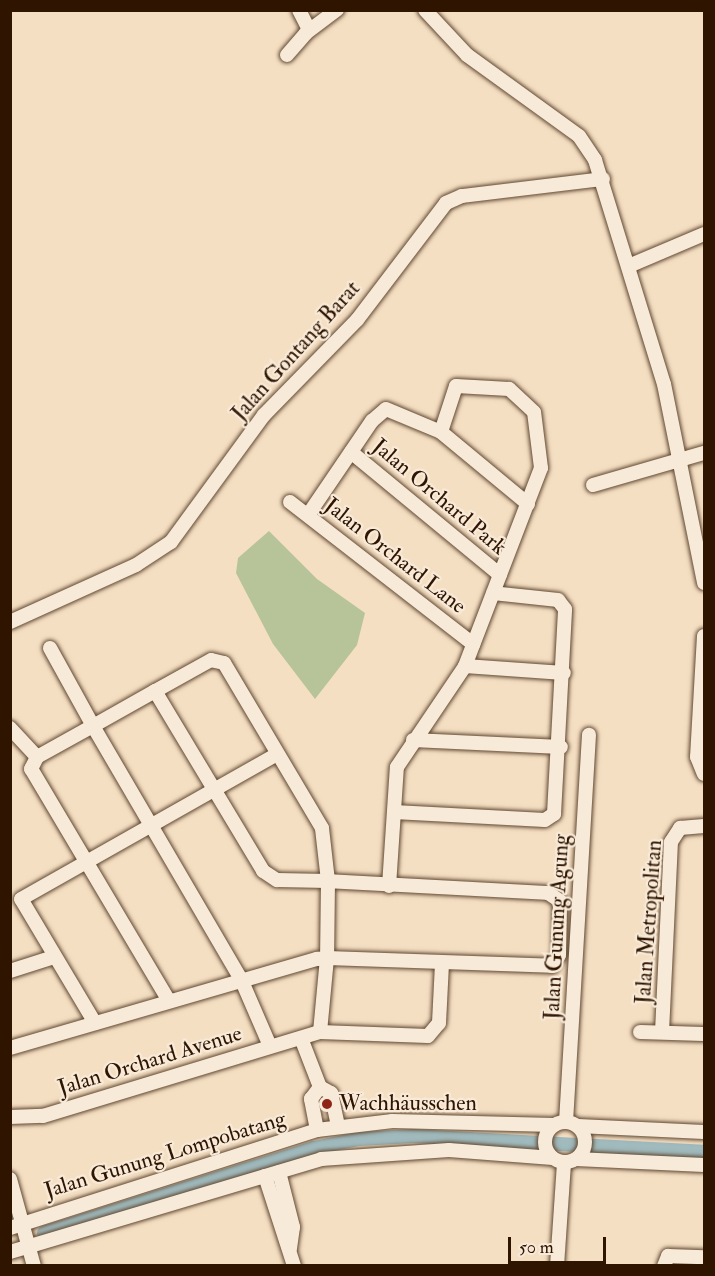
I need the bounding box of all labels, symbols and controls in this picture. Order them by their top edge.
street label: Jalan Gontang Barat [226,276,366,426]
street label: Jalan Orchard Park [366,433,512,561]
street label: Jalan Orchard Lane [319,492,471,620]
street label: Jalan Gunung Agung [539,833,575,1021]
street label: Jalan Metropolitan [630,839,668,1005]
street label: Jalan Orchard Avenue [55,1020,245,1102]
place label: Wachhäusschen [339,1091,477,1117]
marker: Wachhäusschen [320,1097,334,1111]
street label: Jalan Gunung Lompobatang [41,1106,289,1204]
scale bar [511,1225,608,1263]
text: 50 m [519,1236,554,1259]

